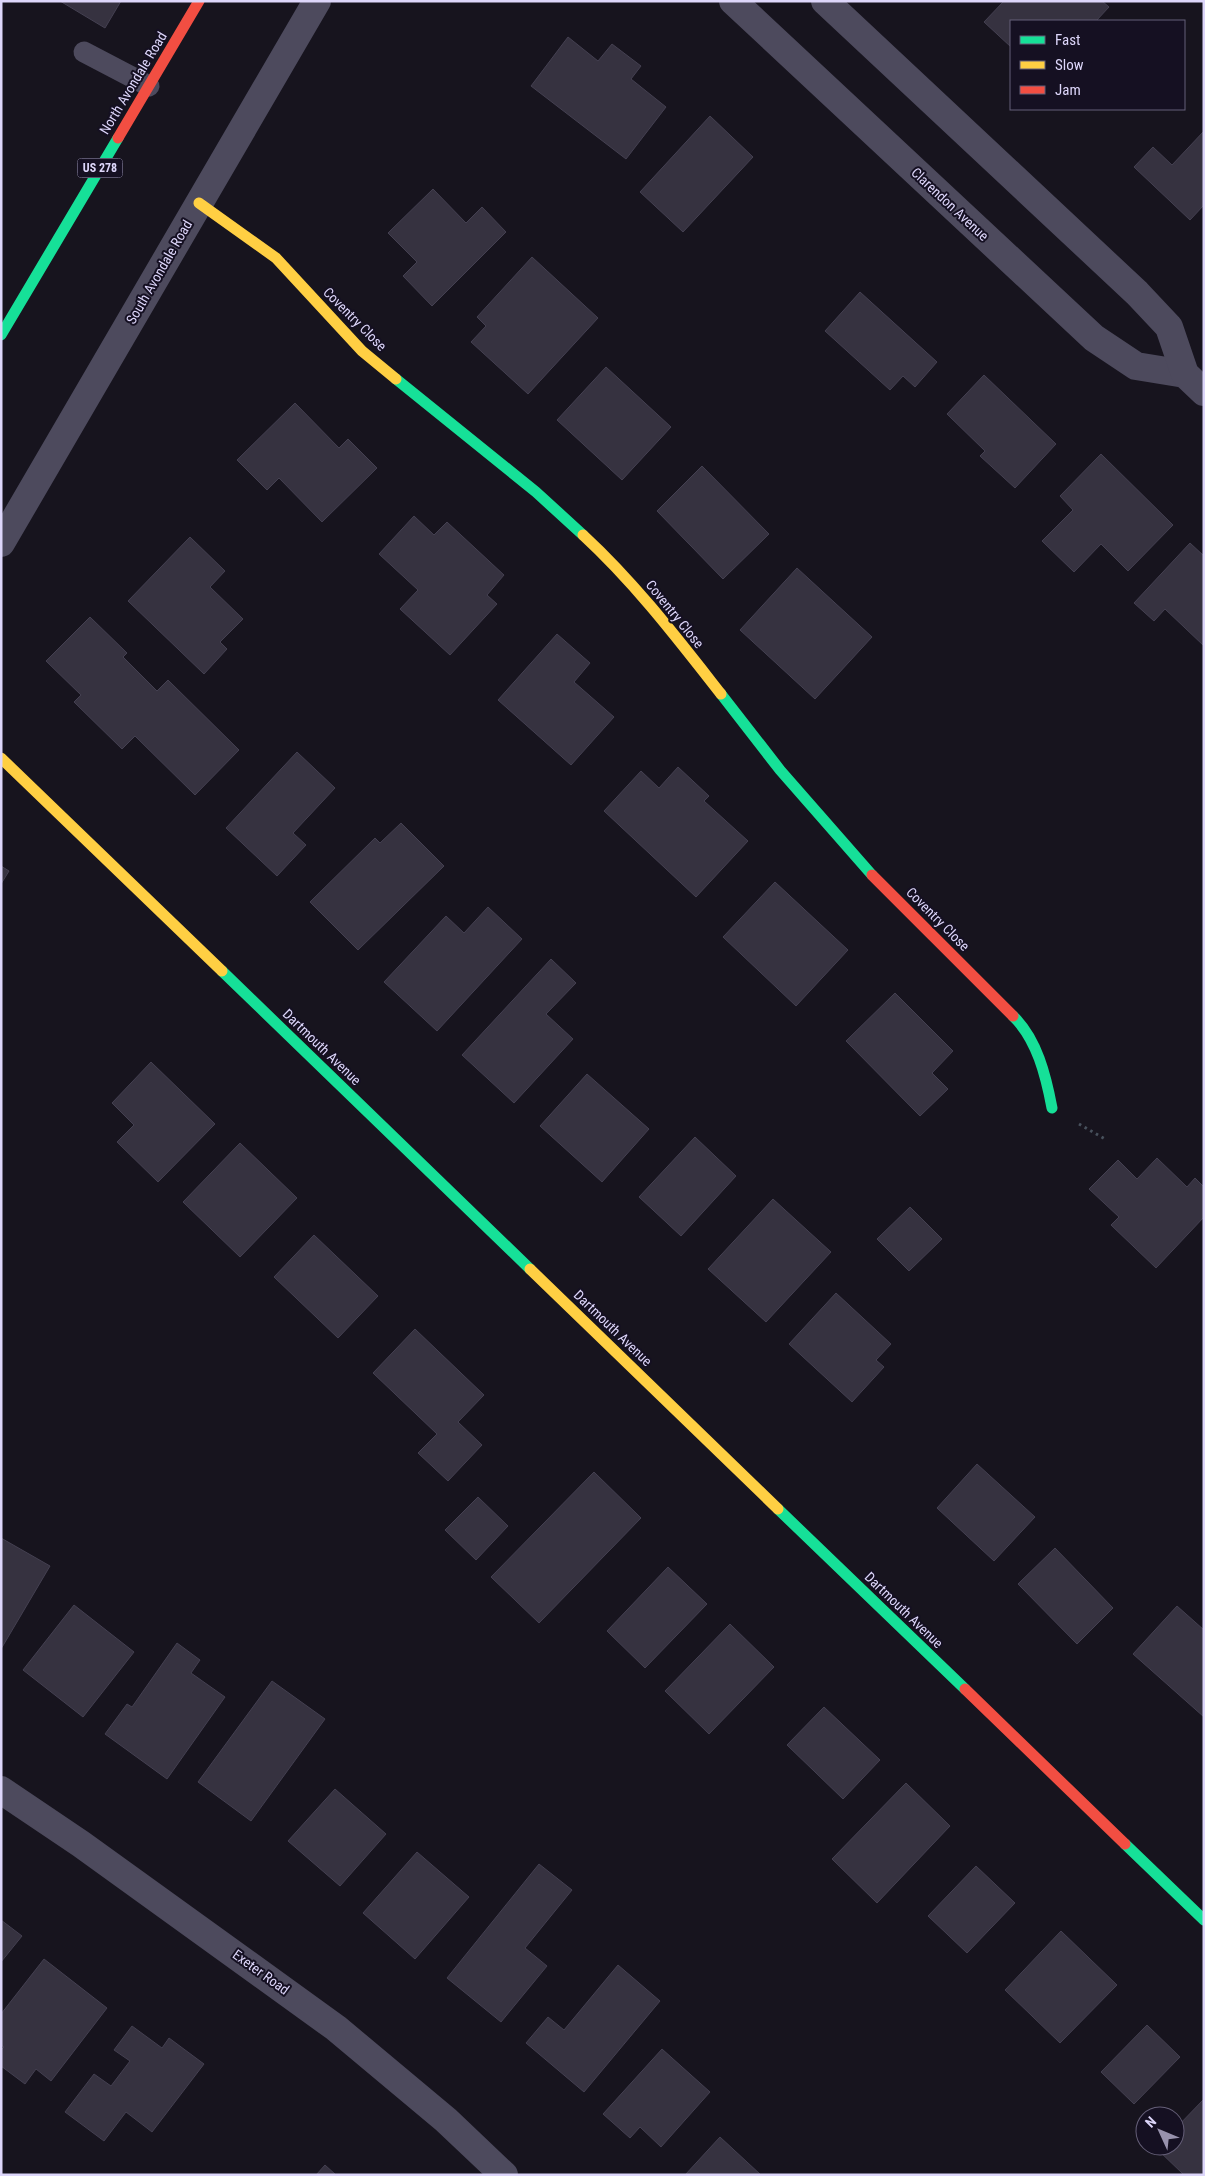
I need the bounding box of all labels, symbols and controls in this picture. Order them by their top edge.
legend [1010,20,1185,110]
street label: North Avondale Road [96,29,170,137]
text: Fast [1055,31,1080,49]
text: Slow [1055,56,1084,74]
text: Jam [1055,81,1081,99]
road number: US 278 [78,158,122,178]
street label: Clarendon Avenue [908,164,992,244]
street label: South Avondale Road [123,217,195,327]
street label: Coventry Close [320,284,390,354]
street label: Coventry Close [643,577,708,652]
street label: Coventry Close [903,884,973,954]
street label: Dartmouth Avenue [280,1006,365,1089]
street label: Dartmouth Avenue [571,1287,656,1370]
street label: Dartmouth Avenue [862,1569,947,1652]
street label: Exeter Road [230,1946,292,1998]
north arrow [1135,2106,1185,2156]
text: N [1142,2113,1159,2131]

